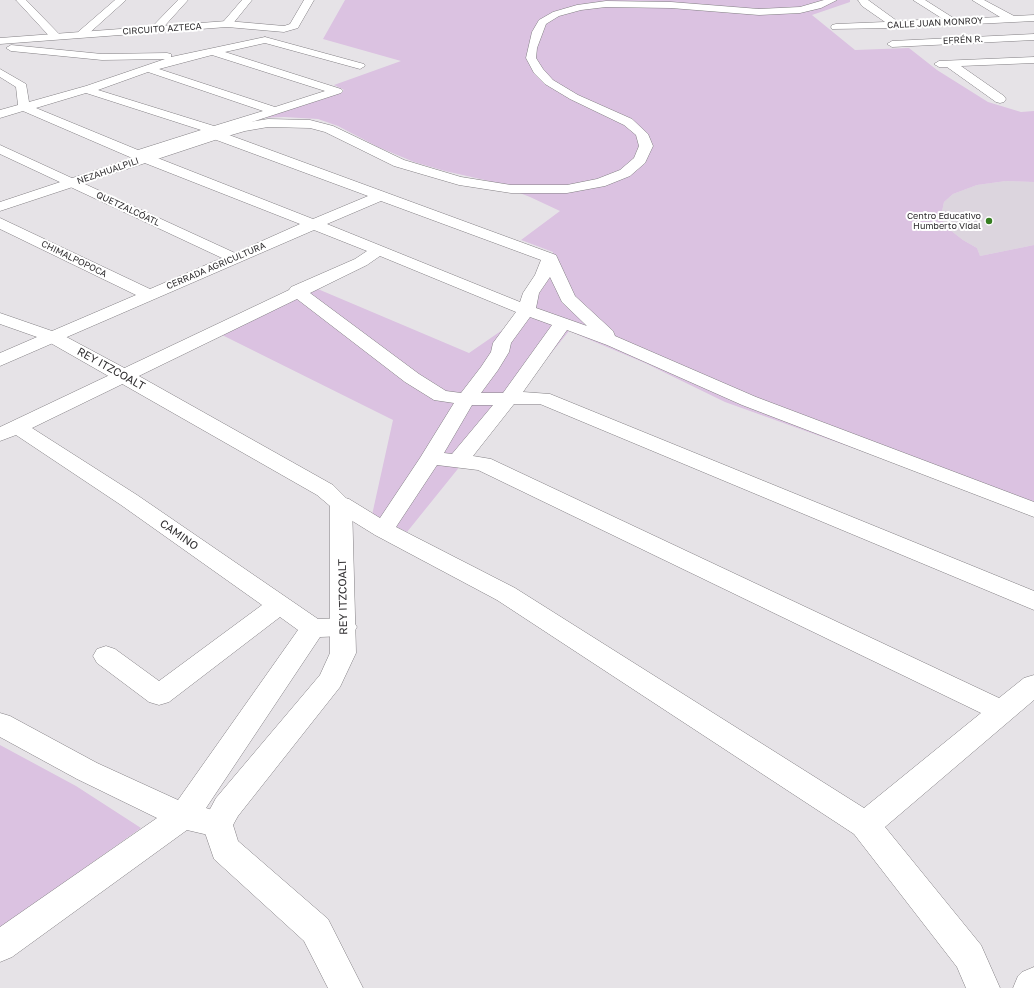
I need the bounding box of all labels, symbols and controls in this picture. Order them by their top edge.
street label: CALLE JUAN MONROY [887,15,983,31]
street label: CIRCUITO AZTECA [122,21,202,37]
street label: EFRÉN R. [943,34,983,46]
street label: NEZAHUALPILI [76,155,140,187]
street label: QUETZALCÓATL [94,189,162,229]
place label: Centro Educativo Humberto Vidal [907,211,981,232]
marker: Centro Educativo Humberto Vidal [984,216,994,226]
street label: CHIMALPOPOCA [39,238,109,280]
street label: CERRADA AGRICULTURA [165,240,267,292]
street label: REY ITZCOALT [75,345,147,393]
street label: CAMINO [157,517,201,553]
street label: REY ITZCOALT [336,559,350,635]

